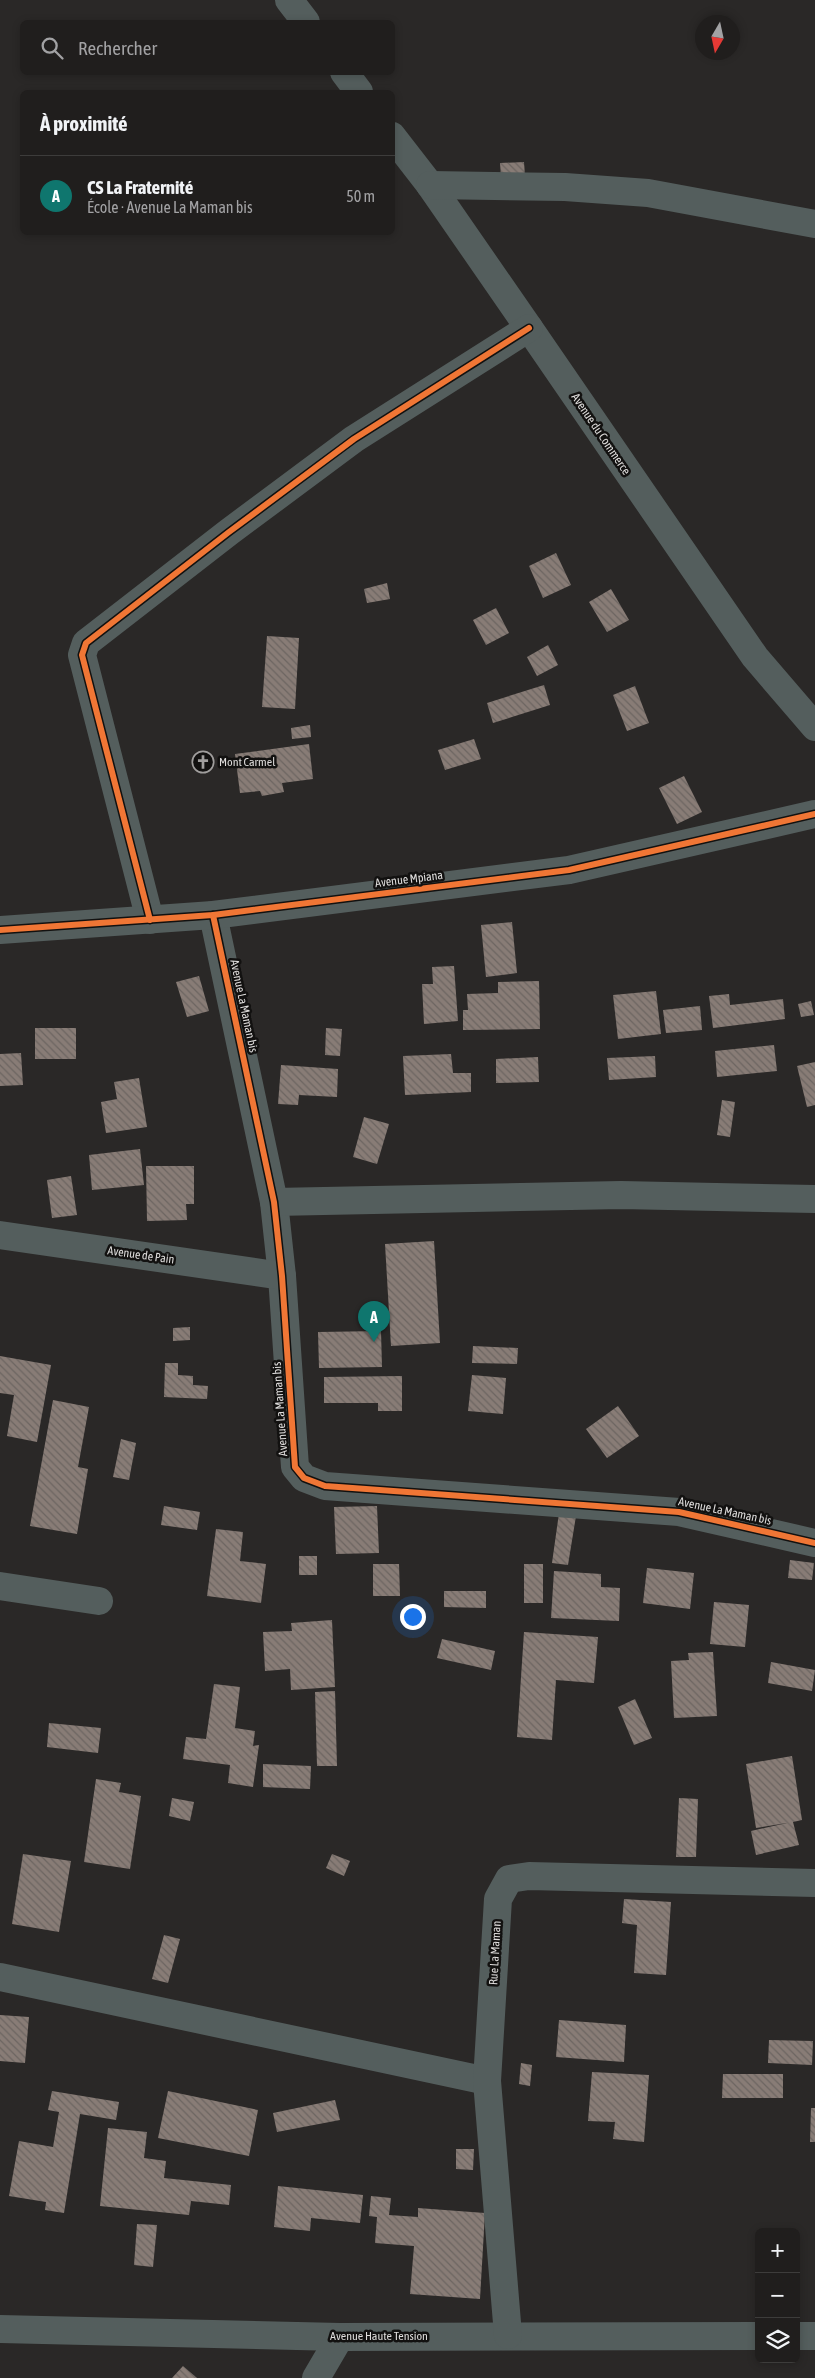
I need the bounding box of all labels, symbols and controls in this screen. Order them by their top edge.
north arrow [695,15,740,60]
search box [20,20,395,75]
icon: search [38,34,66,62]
text: Rechercher [78,37,157,59]
text: À proximité [40,111,128,135]
text: CS La Fraternité [87,176,193,198]
text: A [52,187,60,205]
text: 50 m [346,187,375,205]
text: École · Avenue La Maman bis [87,198,253,216]
street label: Avenue du Commerce [569,391,633,477]
church icon: Mont Carmel [191,750,215,774]
place label: Mont Carmel [219,755,276,769]
street label: Avenue Mpiana [374,868,444,890]
street label: Avenue La Maman bis [227,958,261,1054]
street label: Avenue de Pain [107,1243,175,1267]
pin: A [358,1301,390,1342]
street label: Avenue La Maman bis [270,1361,290,1457]
street label: Avenue La Maman bis [677,1494,773,1528]
your location [400,1604,426,1630]
street label: Rue La Maman [486,1920,504,1986]
map controls [755,2228,800,2363]
button: + [755,2228,800,2273]
button: − [755,2273,800,2318]
button: layers [755,2318,800,2363]
street label: Avenue Haute Tension [330,2329,428,2343]

